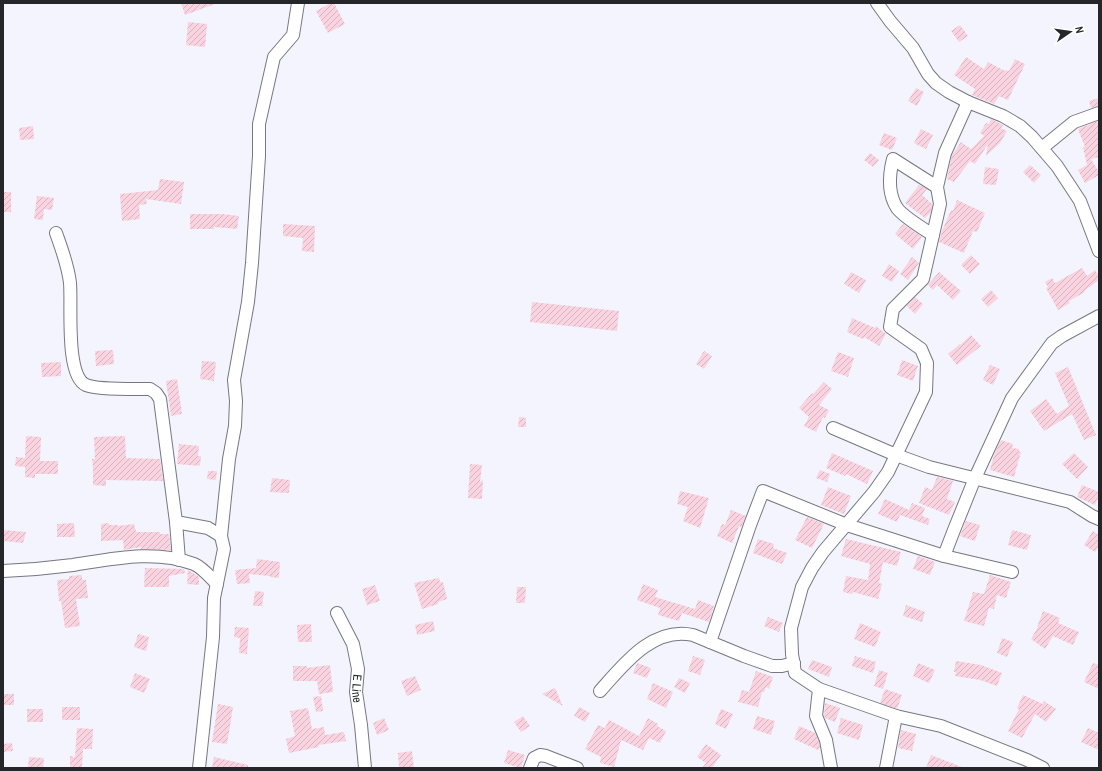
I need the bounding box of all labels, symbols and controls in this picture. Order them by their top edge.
north arrow [1050,12,1090,52]
text: N [1072,25,1087,34]
street label: E Line [348,674,366,704]

